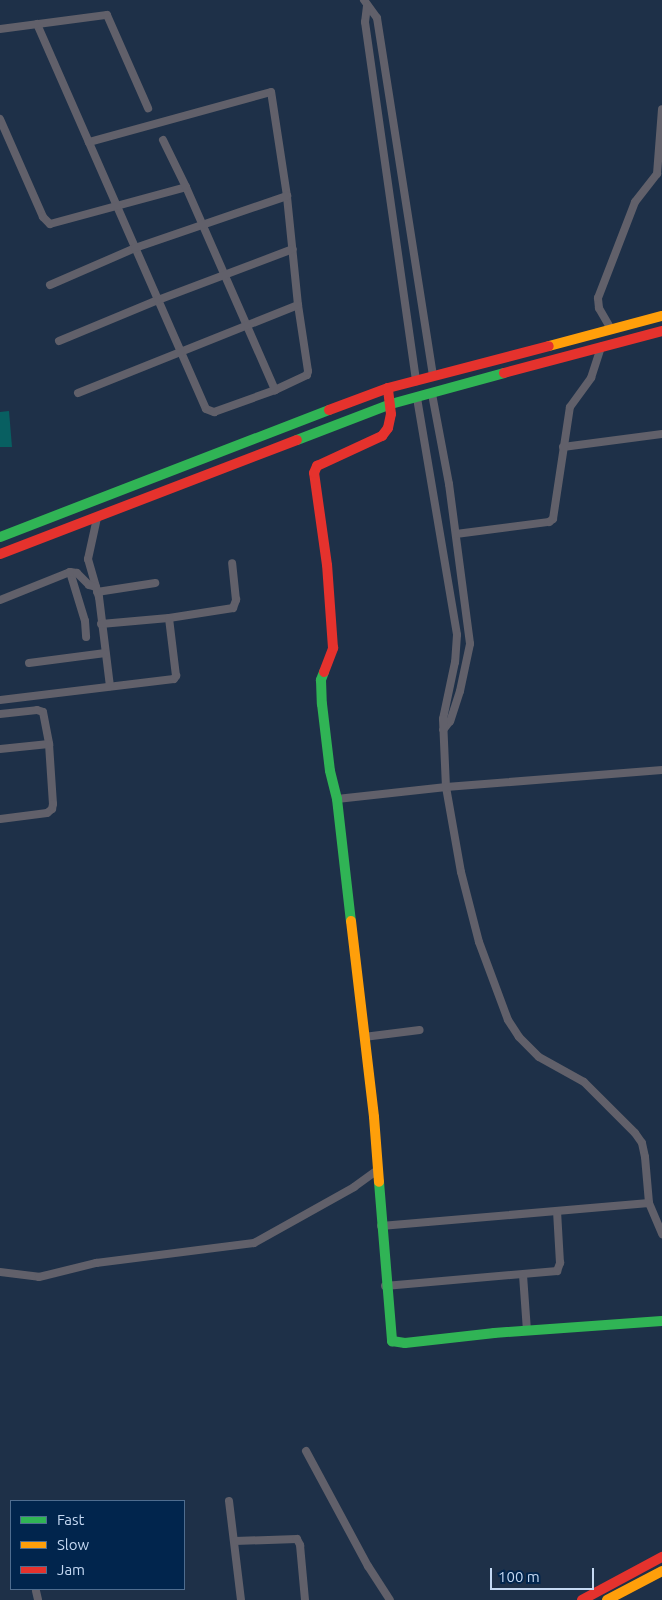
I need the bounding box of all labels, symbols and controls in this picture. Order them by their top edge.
legend [10,1500,185,1590]
text: Fast [57,1511,84,1528]
text: Slow [57,1536,89,1553]
scale bar [492,1558,596,1590]
text: Jam [57,1561,85,1578]
text: 100 m [498,1568,540,1585]

